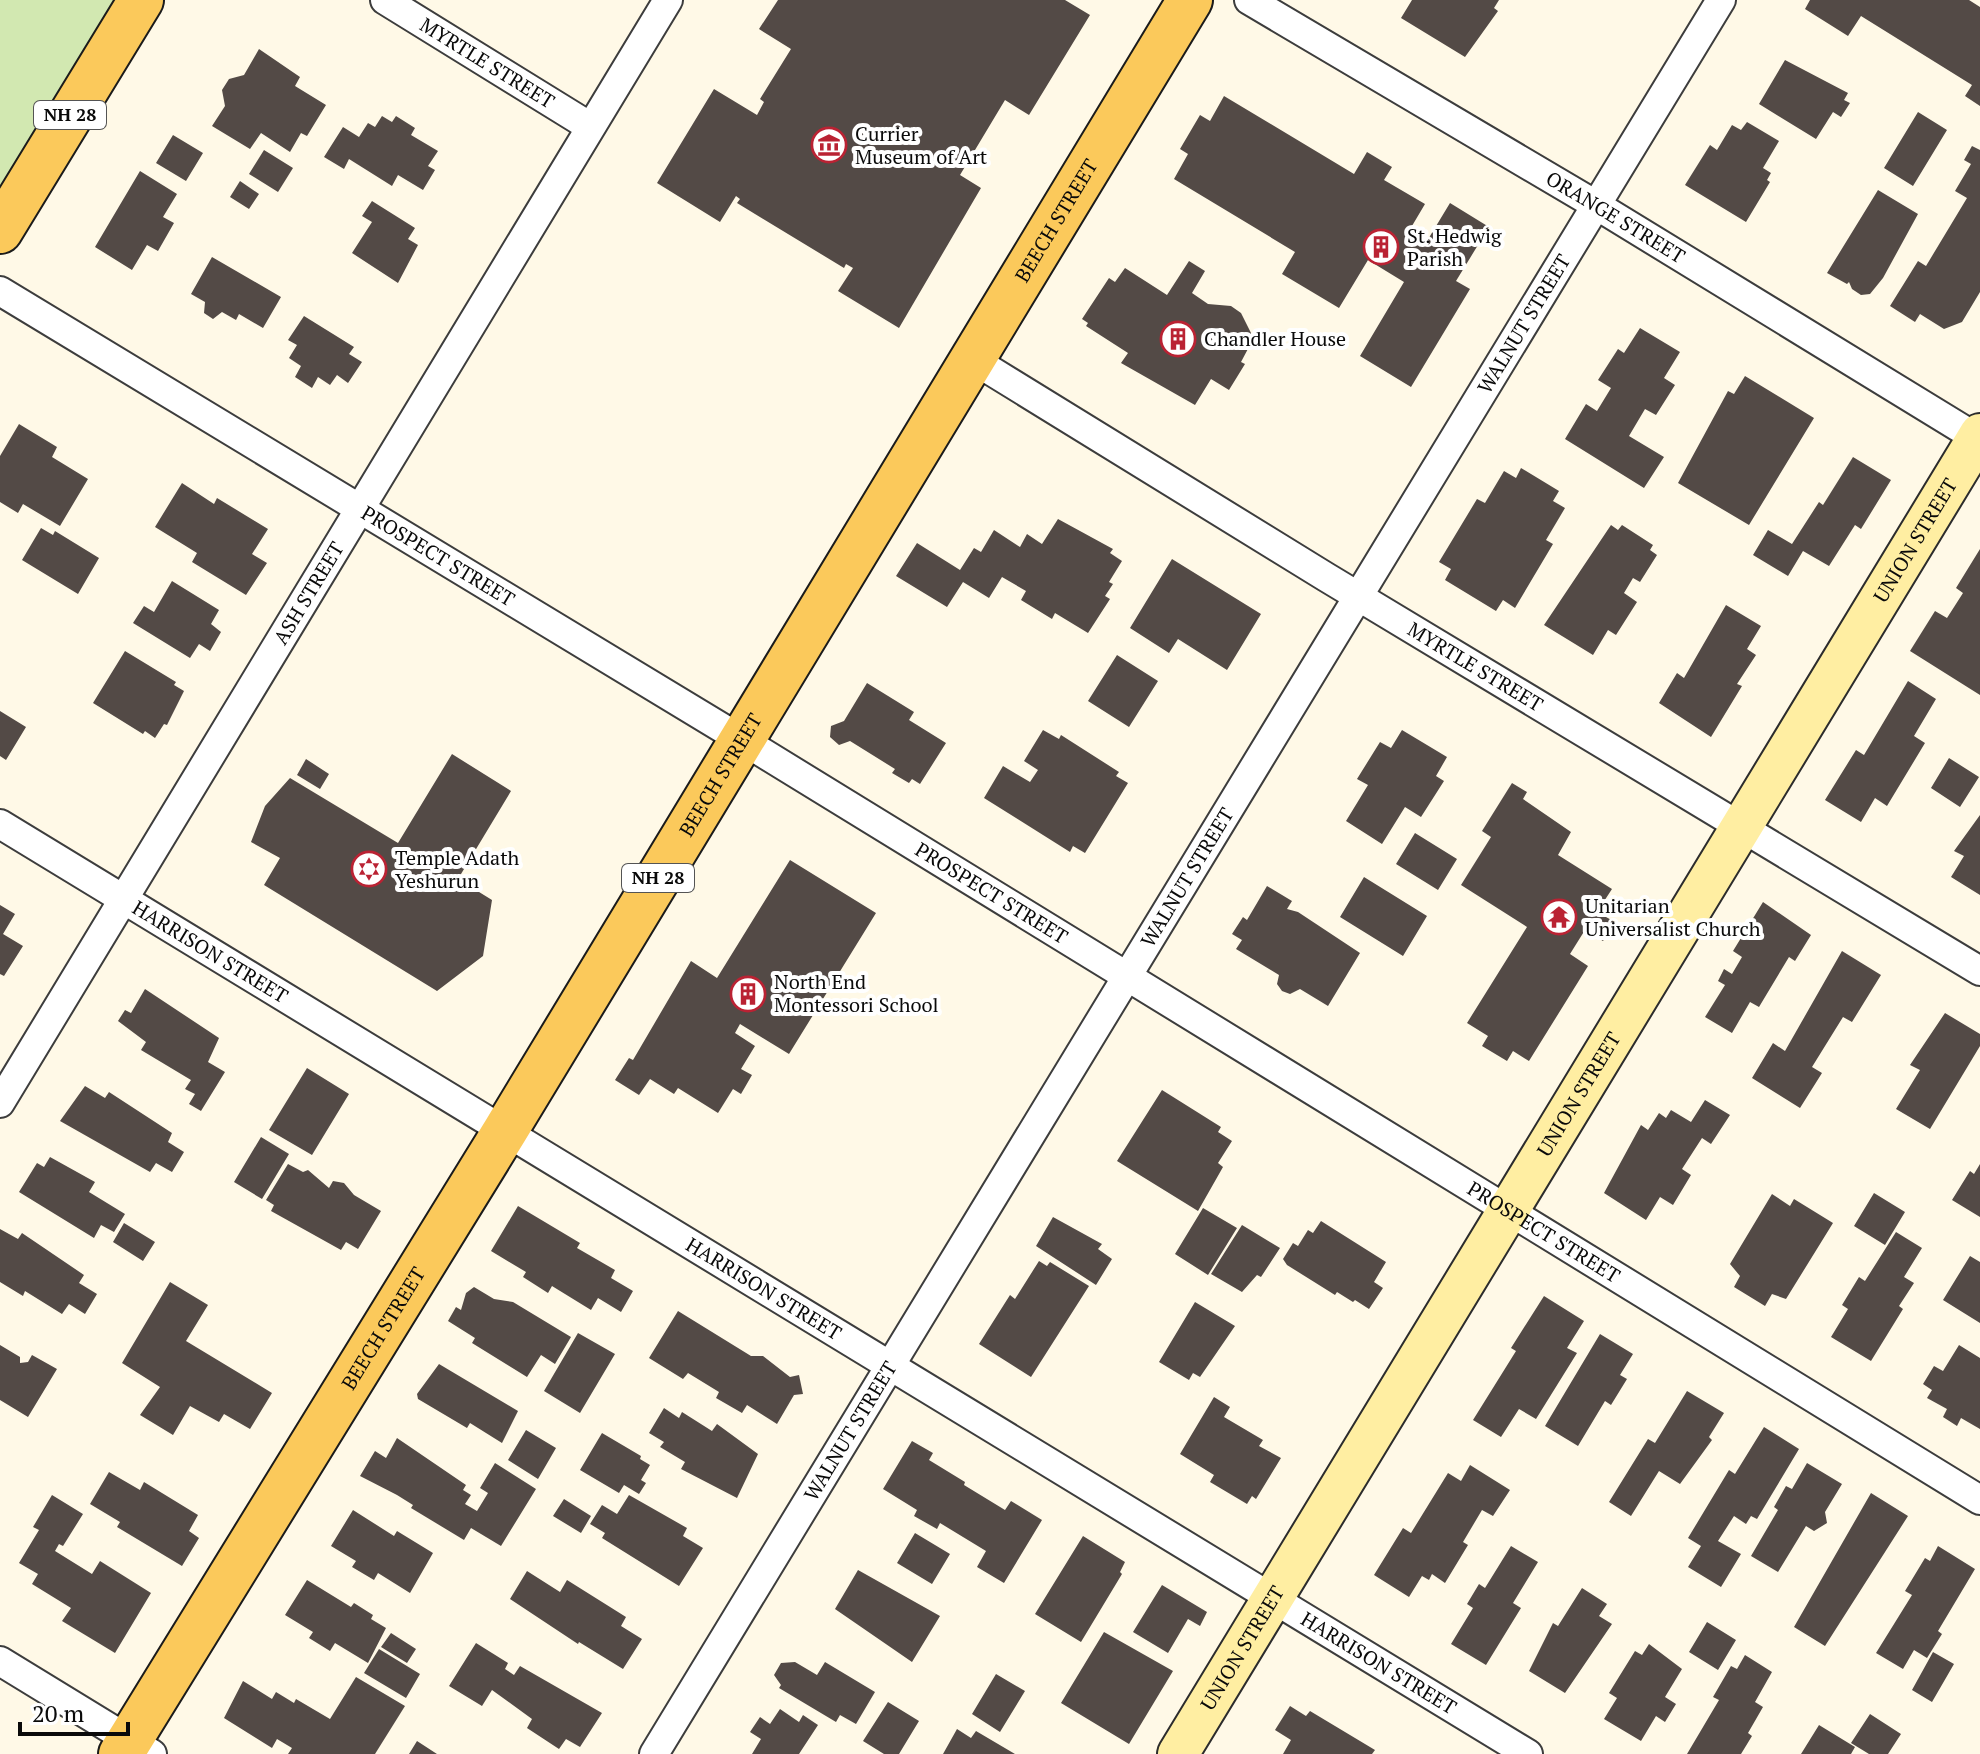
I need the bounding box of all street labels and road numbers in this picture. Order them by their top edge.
street label: MYRTLE STREET [415,11,560,114]
road number: NH 28 [34,101,106,129]
street label: BEECH STREET [1008,154,1104,287]
street label: ORANGE STREET [1541,165,1690,269]
street label: WALNUT STREET [1471,249,1576,398]
street label: UNION STREET [1867,473,1963,607]
street label: PROSPECT STREET [357,499,520,612]
street label: ASH STREET [267,537,350,649]
street label: MYRTLE STREET [1403,615,1548,718]
street label: BEECH STREET [672,708,768,841]
street label: WALNUT STREET [1134,802,1240,952]
street label: PROSPECT STREET [910,836,1073,950]
road number: NH 28 [622,864,694,892]
street label: HARRISON STREET [128,894,293,1009]
street label: UNION STREET [1530,1027,1627,1161]
street label: PROSPECT STREET [1463,1175,1625,1289]
street label: HARRISON STREET [681,1231,847,1346]
street label: BEECH STREET [335,1262,431,1395]
street label: WALNUT STREET [797,1356,903,1505]
street label: UNION STREET [1194,1580,1290,1715]
street label: HARRISON STREET [1296,1605,1462,1720]

